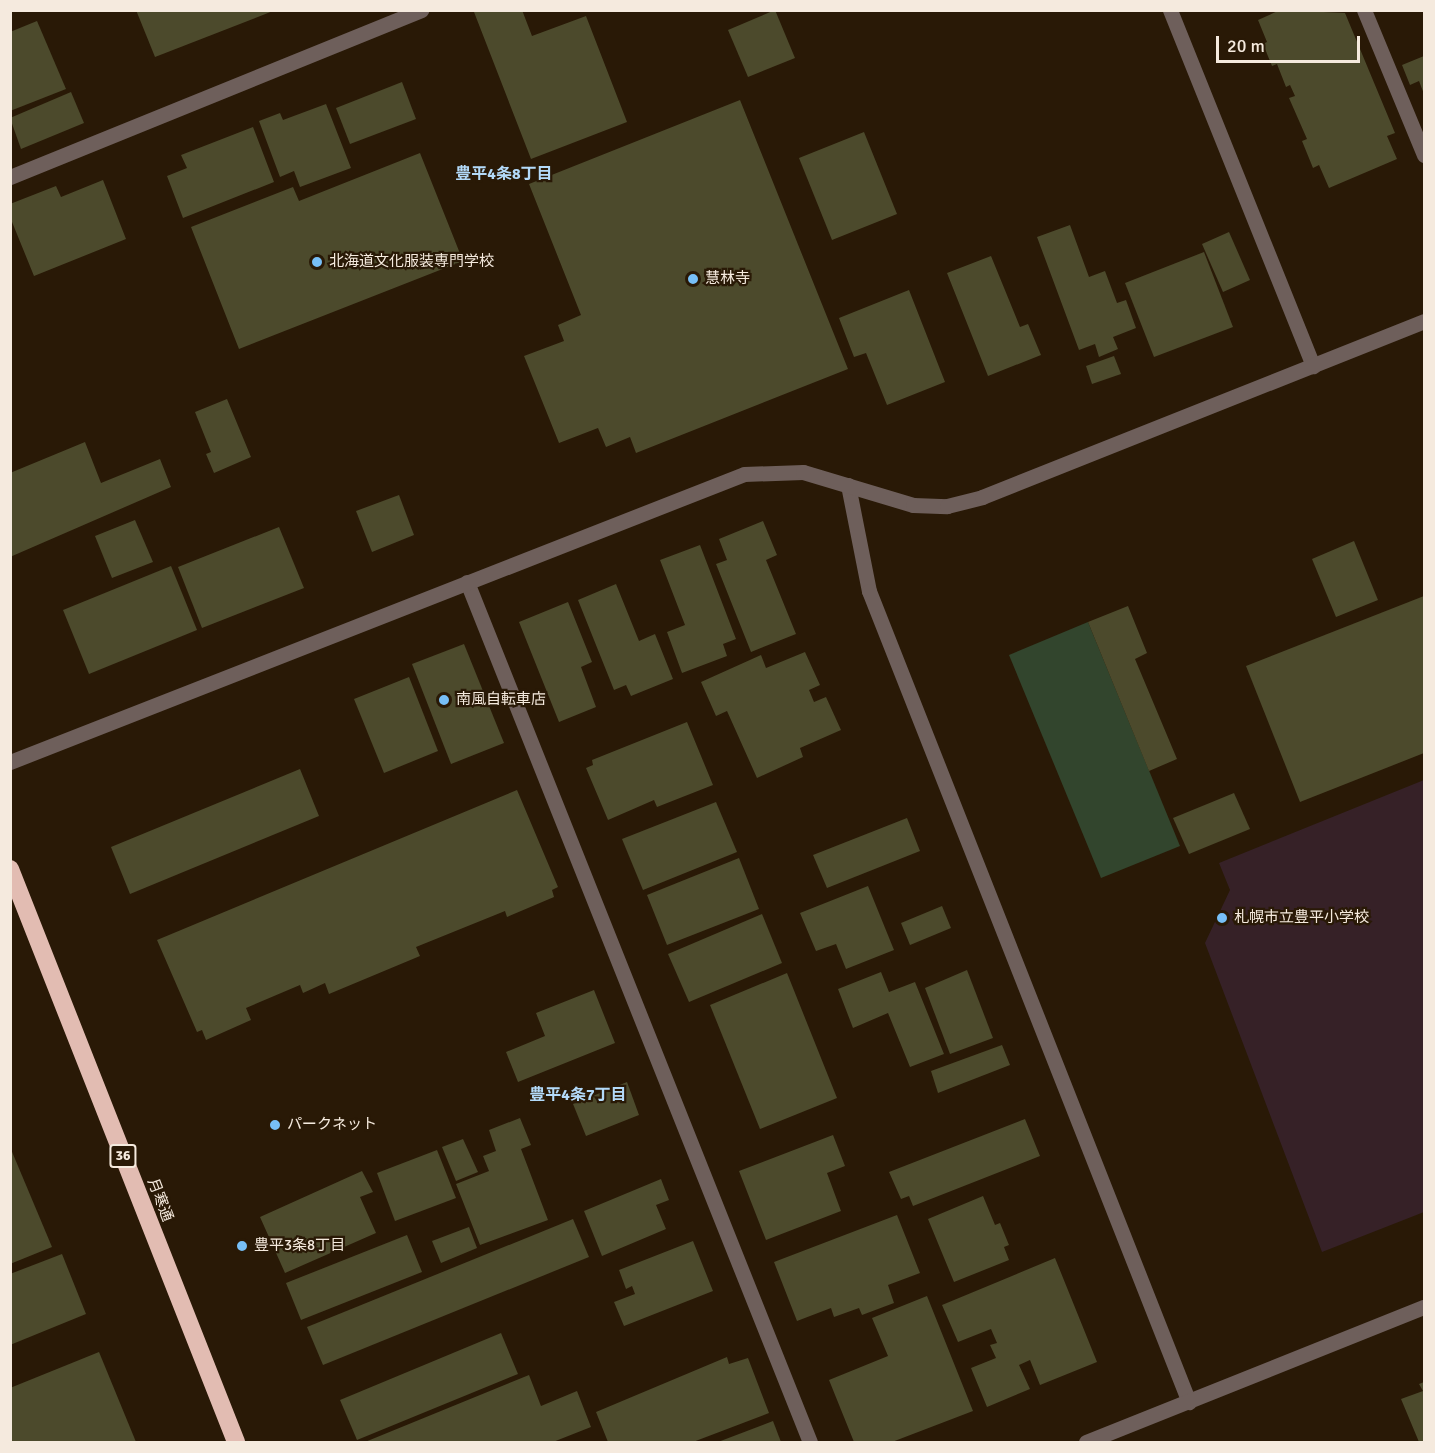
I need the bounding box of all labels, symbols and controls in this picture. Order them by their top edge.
scale bar [1219,24,1363,62]
text: 20 m [1227,35,1265,57]
district label: 豊平4条8丁目 [455,164,553,184]
place label: 北海道文化服装専門学校 [329,253,494,271]
marker: 北海道文化服装専門学校 [310,255,324,269]
place label: 慧林寺 [705,270,750,288]
marker: 慧林寺 [686,272,700,286]
place label: 南風自転車店 [456,691,546,709]
marker: 南風自転車店 [437,693,451,707]
place label: 札幌市立豊平小学校 [1234,909,1369,927]
marker: 札幌市立豊平小学校 [1215,911,1229,925]
district label: 豊平4条7丁目 [529,1085,627,1105]
place label: パークネット [287,1116,377,1134]
marker: パークネット [268,1118,282,1132]
road number: 36 [108,1145,138,1167]
street label: 月寒通 [144,1176,176,1224]
place label: 豊平3条8丁目 [254,1237,345,1255]
marker: 豊平3条8丁目 [235,1239,249,1253]

